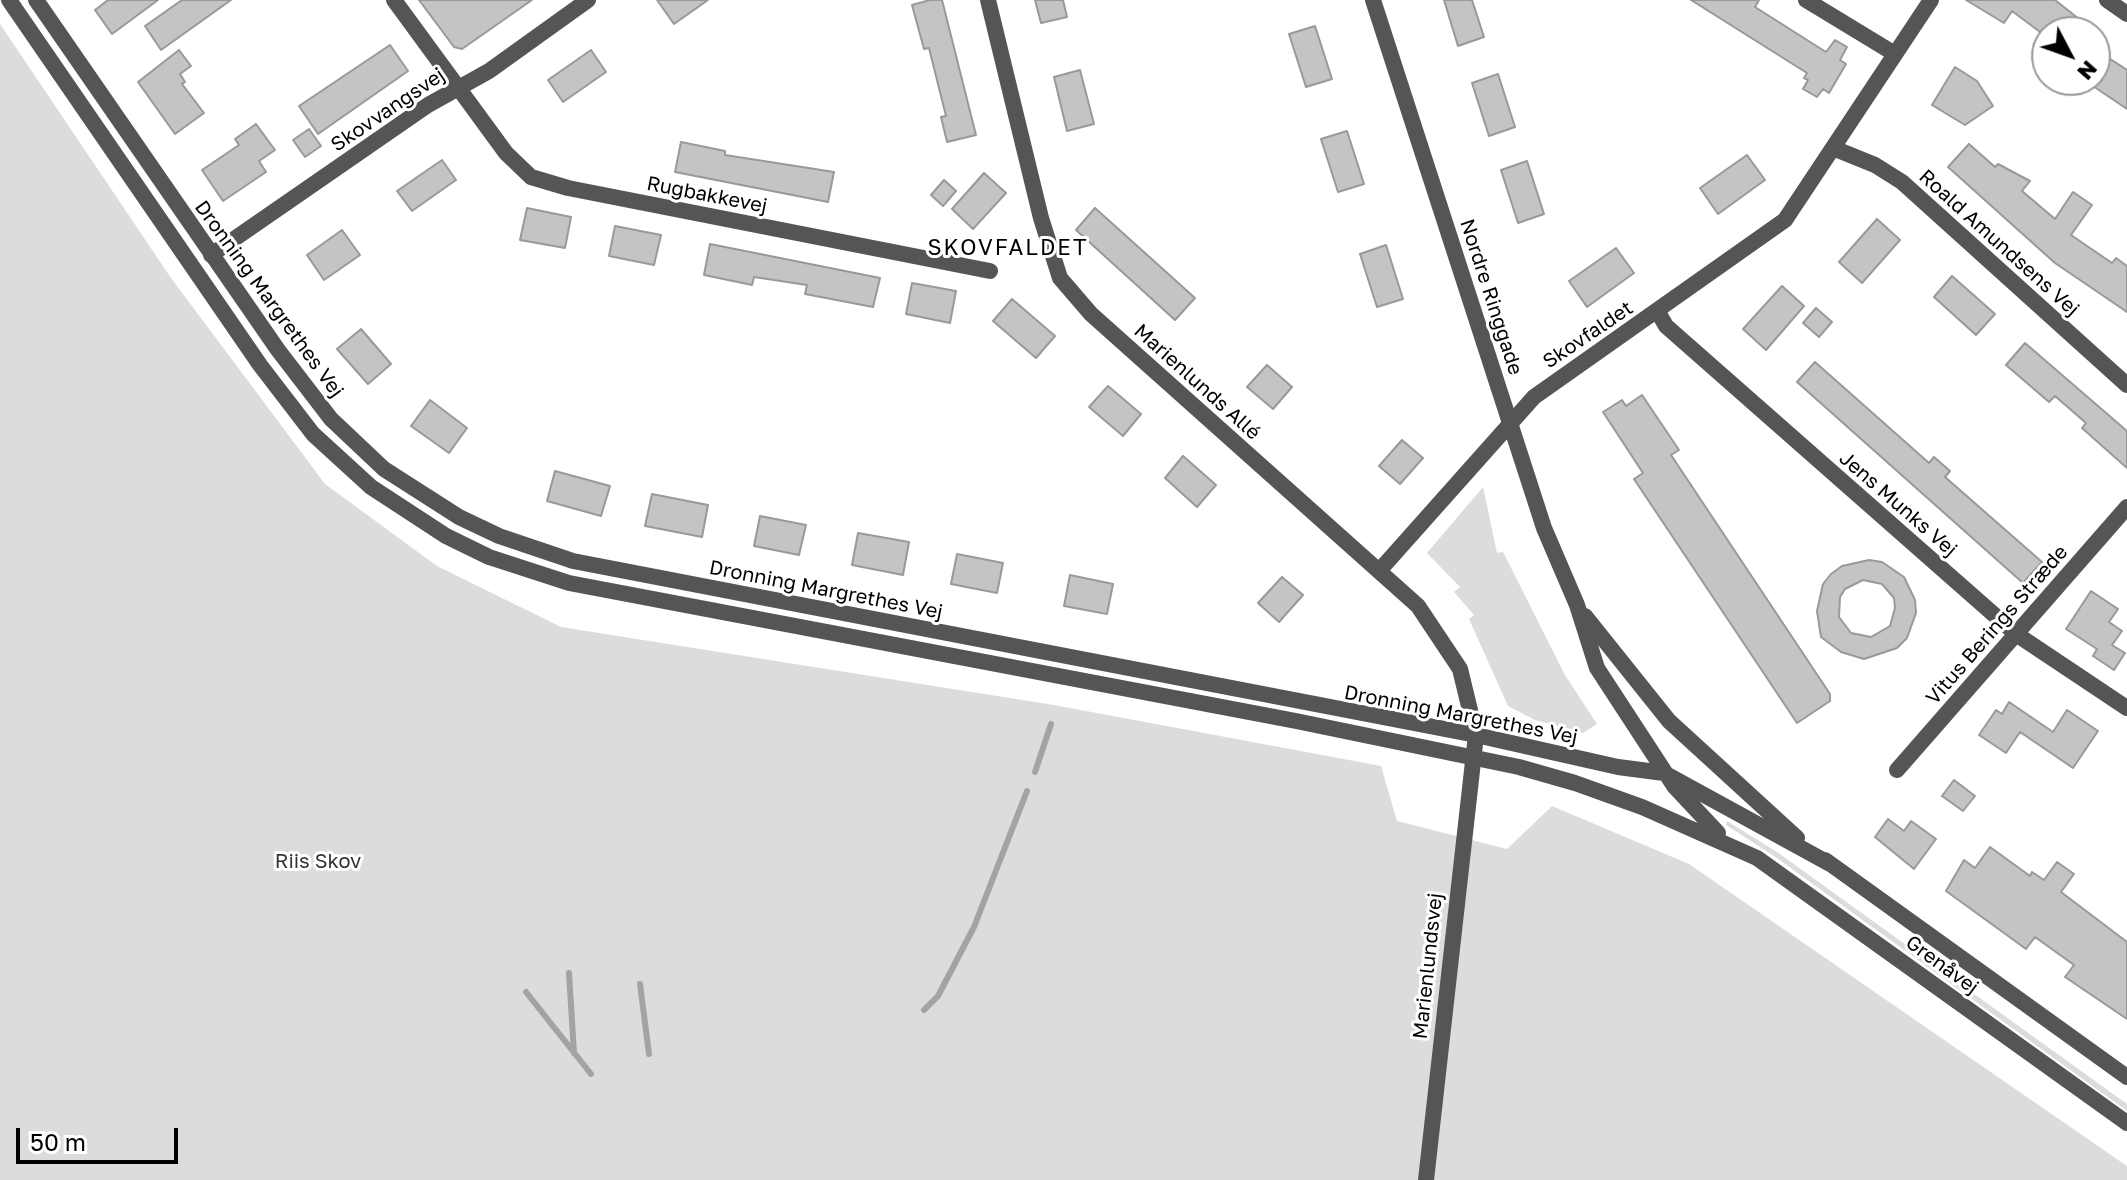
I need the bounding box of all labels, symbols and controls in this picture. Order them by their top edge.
north arrow [2031,16,2111,96]
text: N [2072,56,2104,86]
street label: Skovvangsvej [327,63,449,157]
street label: Roald Amundsens Vej [1914,165,2084,321]
street label: Rugbakkevej [645,172,769,218]
street label: Dronning Margrethes Vej [190,196,348,402]
street label: Nordre Ringgade [1455,216,1527,378]
district label: SKOVFALDET [927,235,1089,261]
street label: Skovfaldet [1539,296,1637,374]
street label: Marienlunds Allé [1129,319,1265,445]
street label: Jens Munks Vej [1834,446,1962,562]
street label: Vitus Berings Stræde [1921,540,2073,710]
street label: Dronning Margrethes Vej [707,556,945,624]
street label: Dronning Margrethes Vej [1342,681,1580,749]
park label: Riis Skov [275,850,361,874]
street label: Marienlundsvej [1408,892,1448,1040]
street label: Grenåvej [1901,931,1983,999]
scale bar [20,1112,182,1162]
text: 50 m [30,1127,86,1156]

